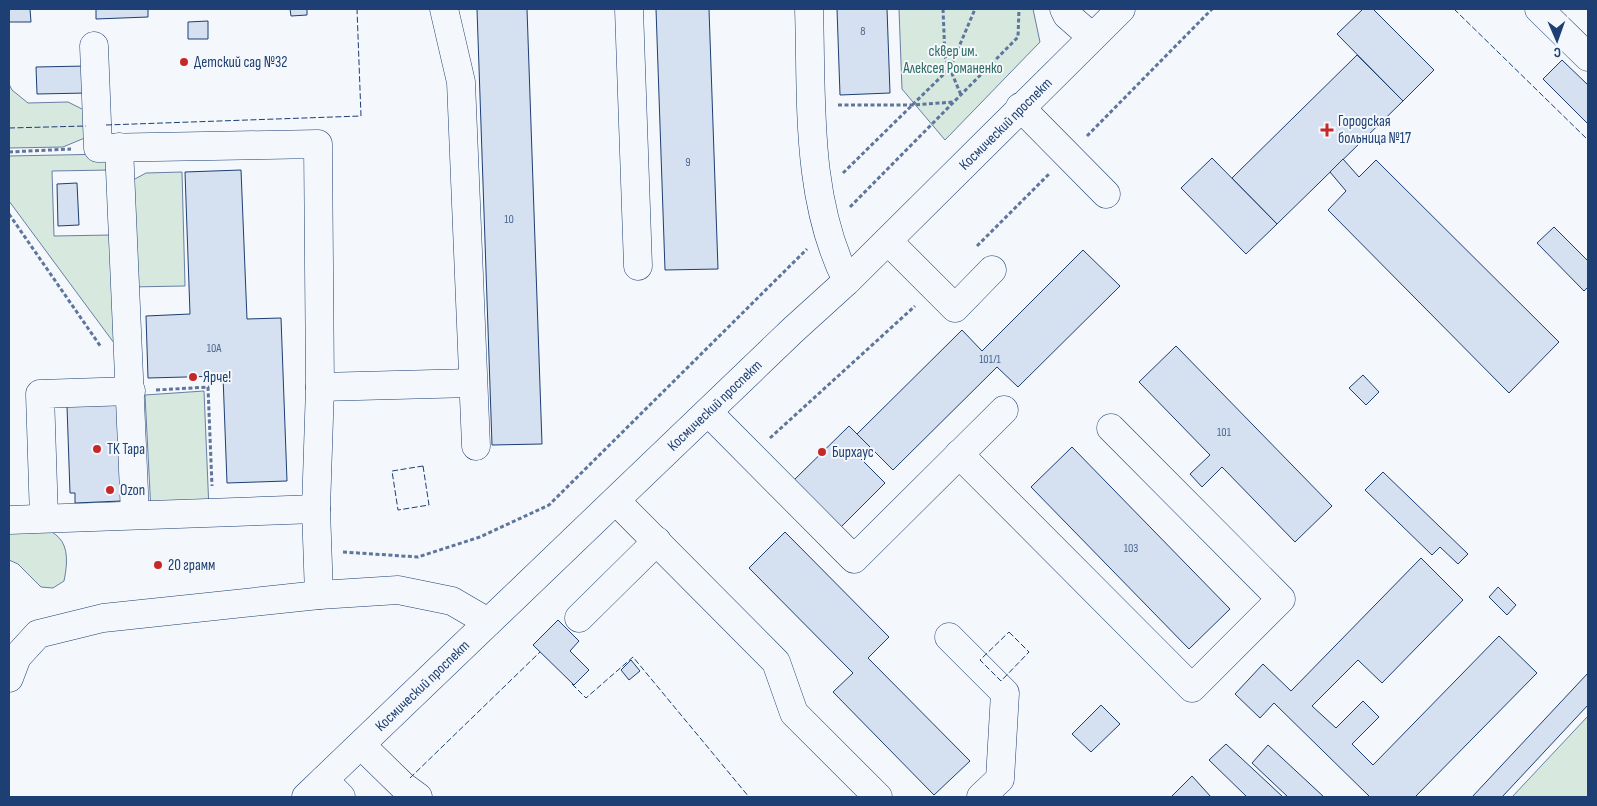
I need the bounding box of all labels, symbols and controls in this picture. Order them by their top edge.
north arrow [1532,15,1582,65]
house number: 8 [860,24,866,39]
park label: сквер им. Алексея Романенко [902,42,1003,78]
text: С [1554,44,1561,61]
place label: Детский сад №32 [194,53,287,72]
marker: Детский сад №32 [178,56,190,68]
street label: Космический проспект [955,73,1056,174]
place label: Городская больница №17 [1338,112,1411,148]
marker: Городская больница №17 [1320,123,1334,137]
house number: 9 [685,155,691,170]
house number: 10 [504,212,514,227]
house number: 10А [207,341,222,356]
house number: 101/1 [979,352,1002,367]
street label: Космический проспект [663,356,766,455]
place label: Ярче! [203,368,231,387]
marker: Ярче! [187,371,199,383]
house number: 101 [1217,425,1232,440]
place label: ТК Тара [107,440,145,459]
marker: ТК Тара [91,443,103,455]
place label: Бирхаус [832,443,874,462]
marker: Бирхаус [816,446,828,458]
place label: Ozon [120,481,145,500]
marker: Ozon [104,484,116,496]
house number: 103 [1124,541,1138,556]
place label: 20 грамм [168,556,215,575]
marker: 20 грамм [152,559,164,571]
street label: Космический проспект [371,636,473,735]

